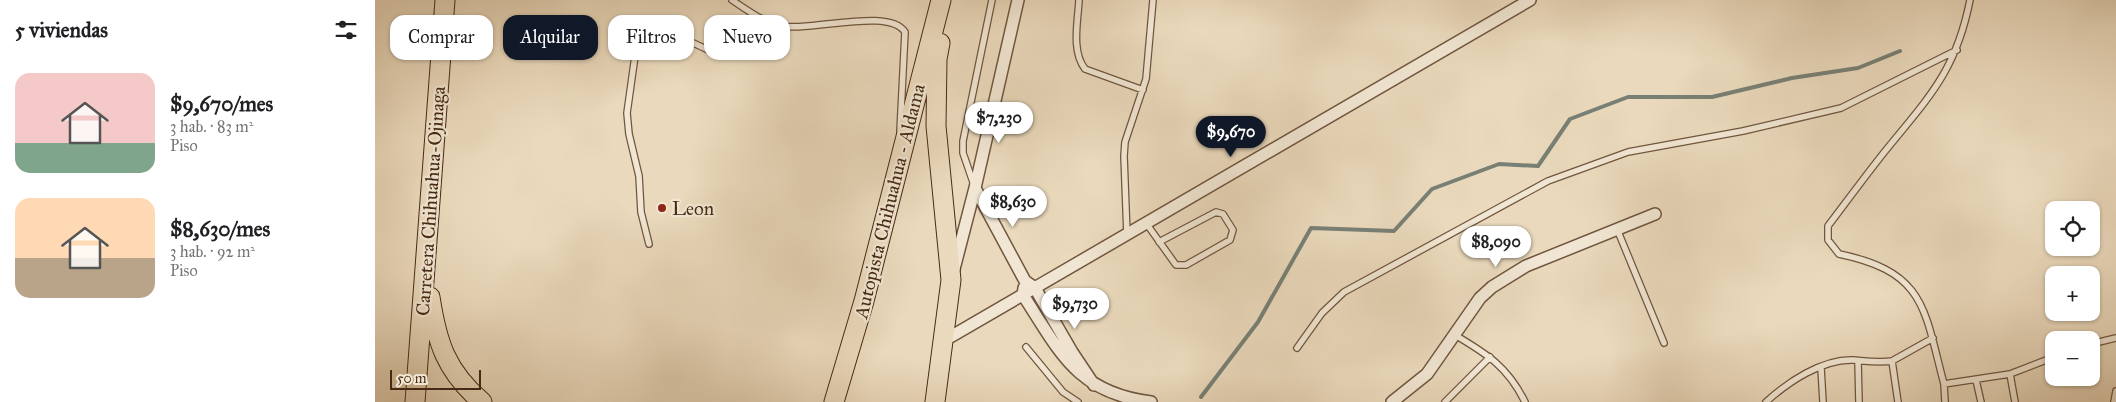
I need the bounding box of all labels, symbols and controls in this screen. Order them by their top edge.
chip: Comprar [390,15,493,60]
chip: Alquilar [503,15,598,60]
chip: Filtros [608,15,694,60]
chip: Nuevo [704,15,790,60]
icon: filters [332,16,360,44]
text: 5 viviendas [15,17,108,43]
street label: Autopista Chihuahua - Aldama [849,80,930,322]
street label: Carretera Chihuahua-Ojinaga [411,84,451,317]
text: $9,670/mes [170,91,273,117]
icon: home [55,93,115,153]
pin: $7,230 [958,102,1040,144]
text: $7,230 [976,108,1022,127]
pin: $9,670 [1190,116,1272,158]
text: 3 hab. · 83 m² [170,117,253,136]
text: $9,670 [1207,122,1255,141]
text: Piso [170,136,198,155]
pin: $8,630 [972,186,1054,228]
text: $8,630 [990,192,1036,211]
place label: Leon [672,197,714,220]
map controls [2045,201,2100,386]
button: locate [2045,201,2100,256]
marker: Leon [656,202,668,214]
text: $8,630/mes [170,216,270,242]
icon: home [55,218,115,278]
pin: $8,090 [1455,226,1537,268]
text: $8,090 [1471,232,1521,251]
text: 3 hab. · 92 m² [170,242,255,261]
text: Piso [170,261,198,280]
button: + [2045,266,2100,321]
pin: $9,730 [1034,288,1116,330]
text: $9,730 [1052,294,1098,313]
button: − [2045,331,2100,386]
scale bar [390,367,481,390]
text: 50 m [397,370,426,387]

